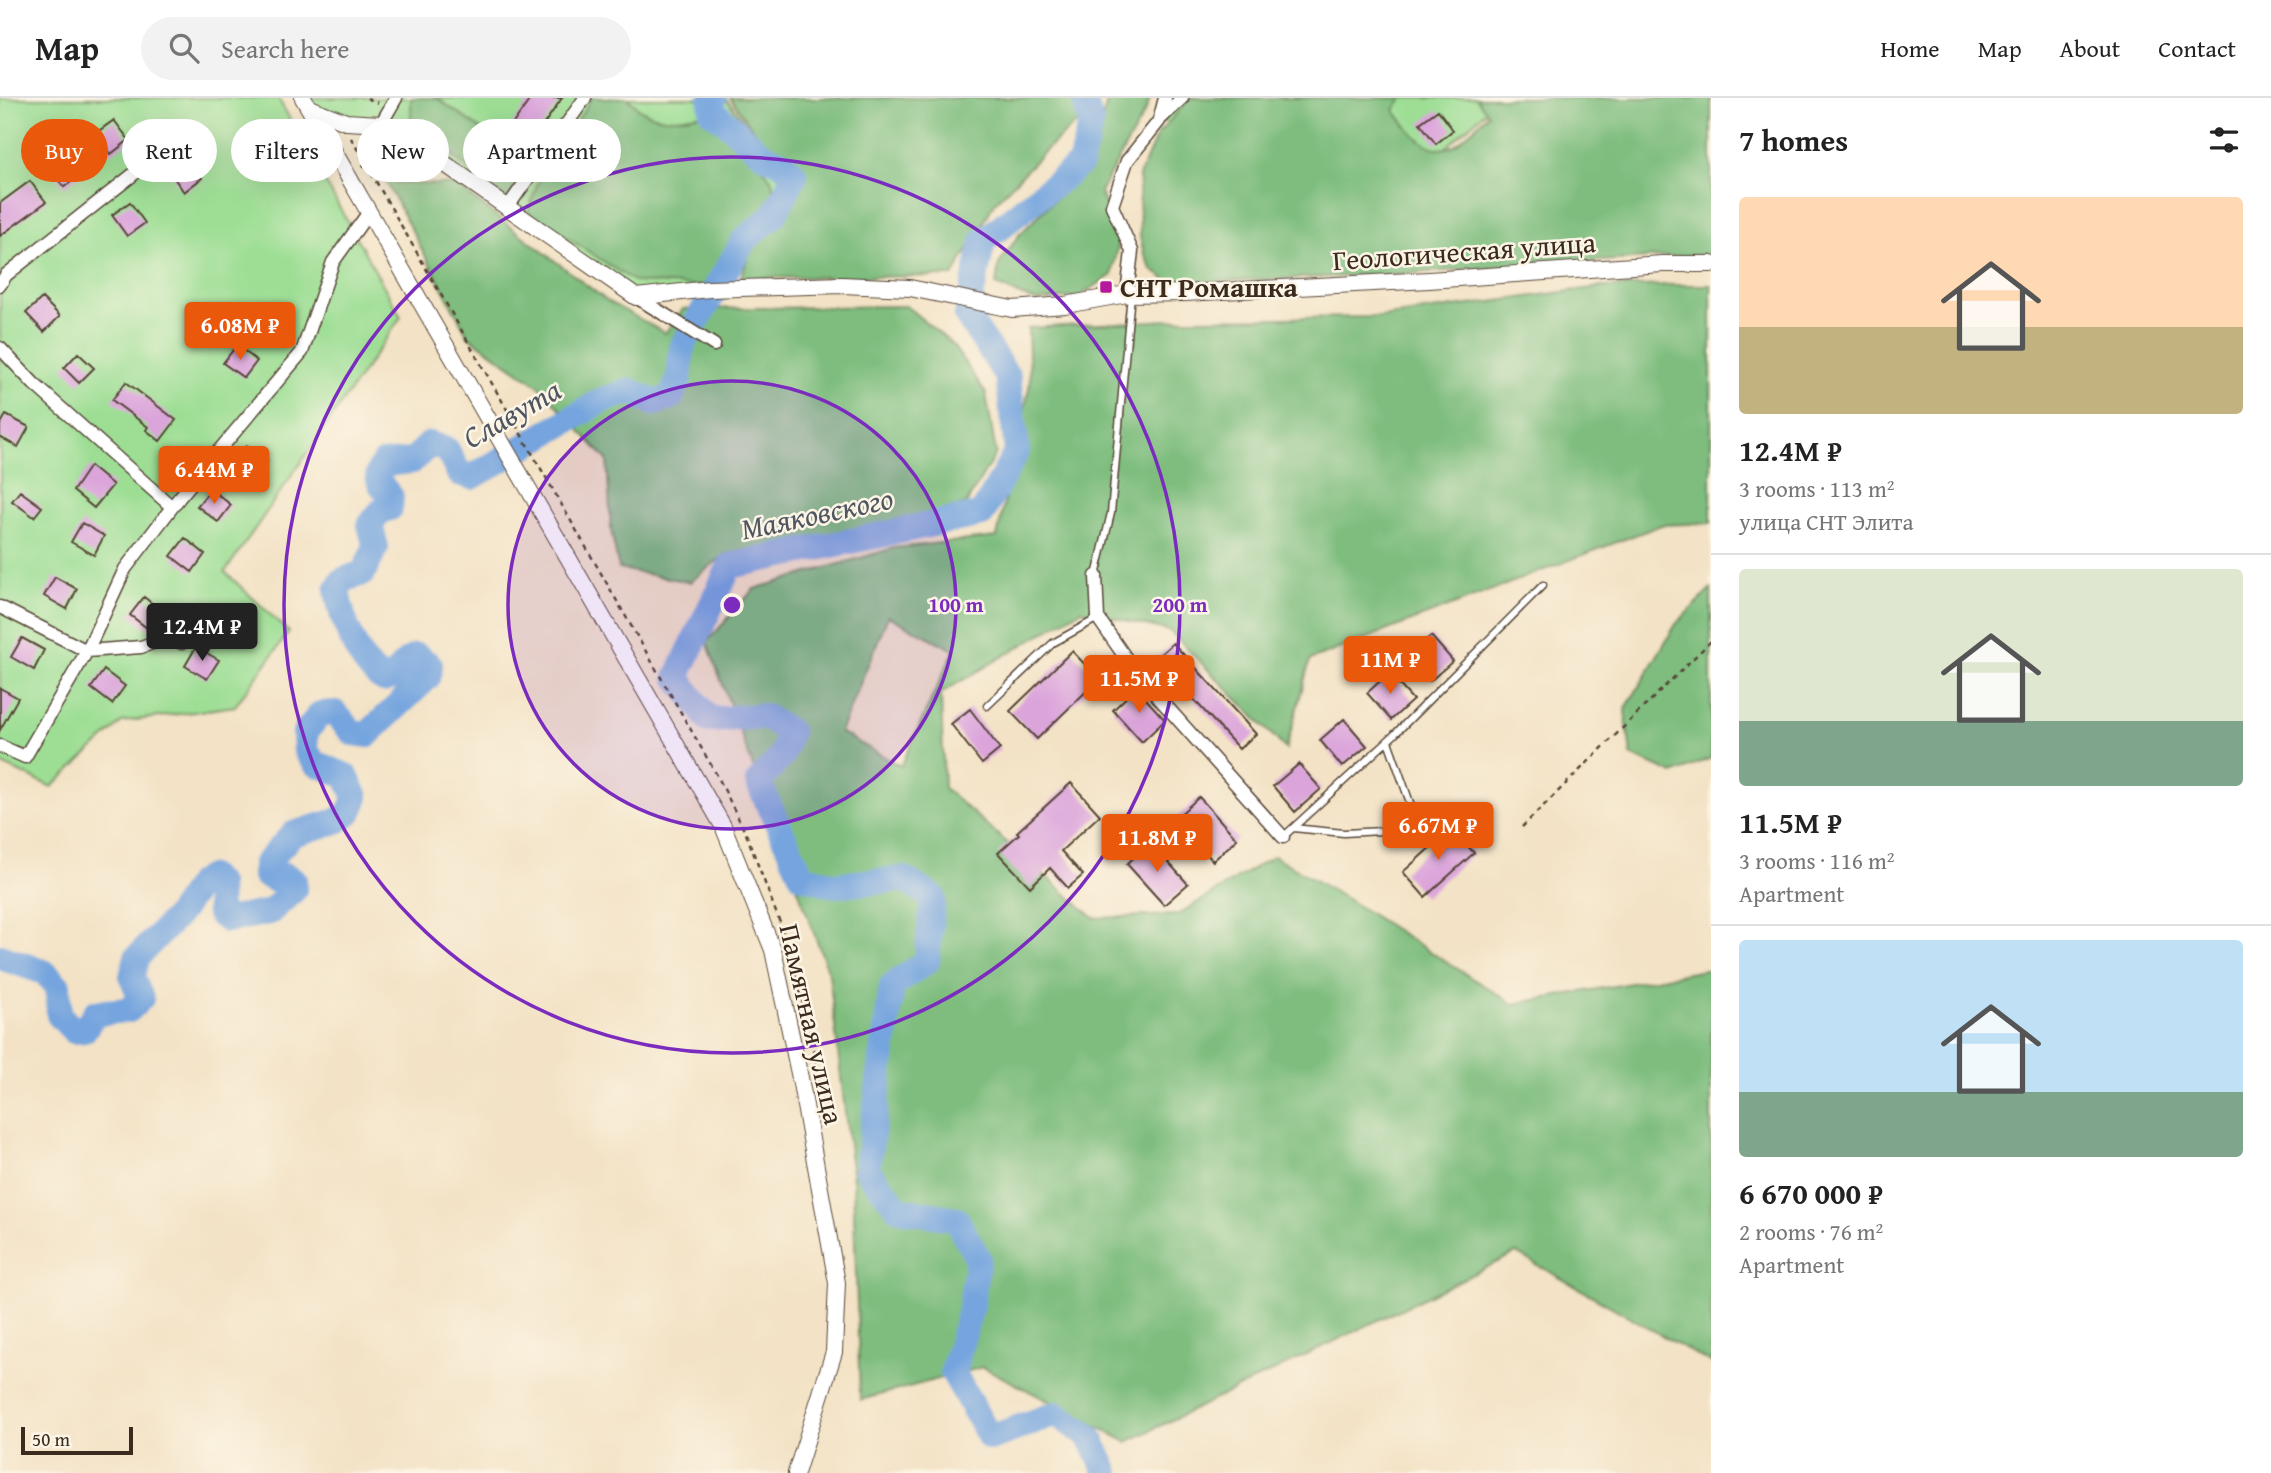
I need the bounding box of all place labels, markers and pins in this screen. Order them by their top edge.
place label: СНТ Ромашка [1120,266,1299,307]
marker: СНТ Ромашка [1098,279,1114,295]
pin: 6.08M ₽ [175,302,305,362]
pin: 6.44M ₽ [149,446,279,506]
centre of rings [720,593,744,617]
pin: 12.4M ₽ [137,603,267,663]
pin: 11M ₽ [1341,636,1439,696]
pin: 11.5M ₽ [1074,656,1204,715]
pin: 6.67M ₽ [1373,802,1503,862]
pin: 11.8M ₽ [1092,814,1222,874]

